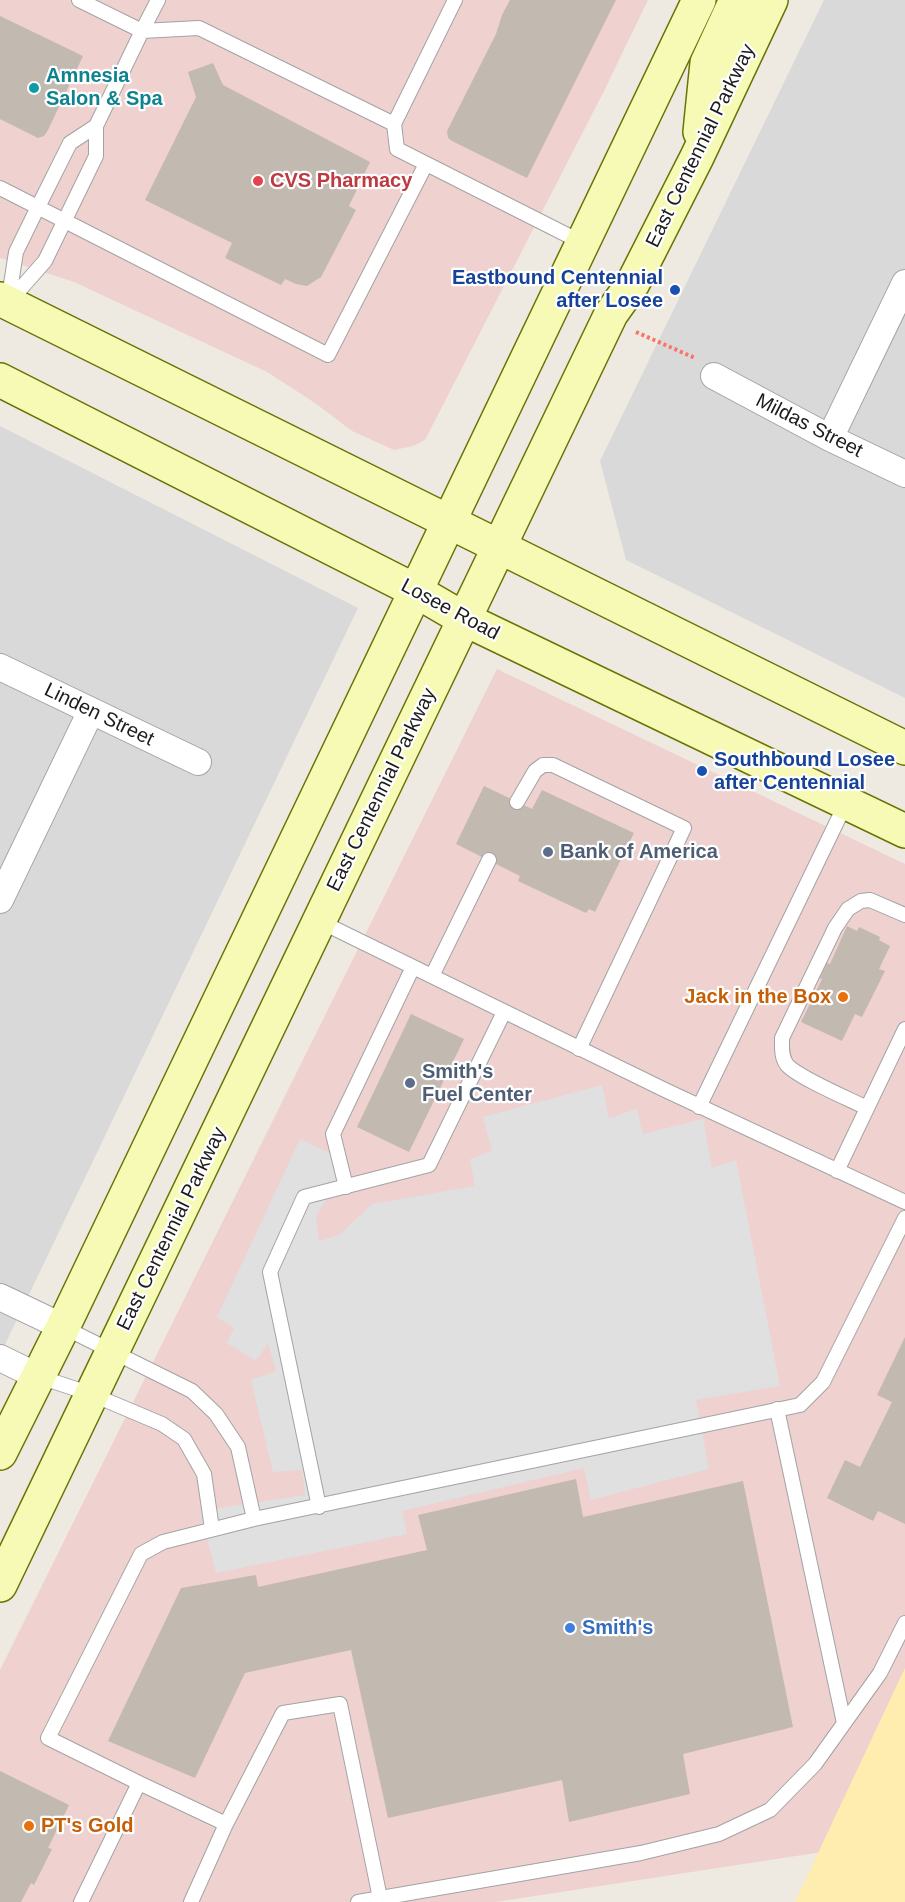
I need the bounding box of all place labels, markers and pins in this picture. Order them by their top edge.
place label: Amnesia Salon & Spa [46,64,163,111]
marker: Amnesia Salon & Spa [27,81,41,95]
place label: CVS Pharmacy [270,169,412,193]
marker: CVS Pharmacy [251,174,265,188]
place label: Eastbound Centennial after Losee [452,266,663,313]
marker: Eastbound Centennial after Losee [668,283,682,297]
place label: Southbound Losee after Centennial [714,748,895,795]
marker: Southbound Losee after Centennial [695,764,709,778]
place label: Bank of America [560,840,718,864]
marker: Bank of America [541,845,555,859]
place label: Jack in the Box [684,985,831,1009]
marker: Jack in the Box [836,990,850,1004]
place label: Smith's Fuel Center [422,1060,532,1107]
marker: Smith's Fuel Center [403,1076,417,1090]
place label: Smith's [582,1616,653,1640]
marker: Smith's [563,1621,577,1635]
place label: PT's Gold [41,1814,134,1838]
marker: PT's Gold [22,1819,36,1833]

